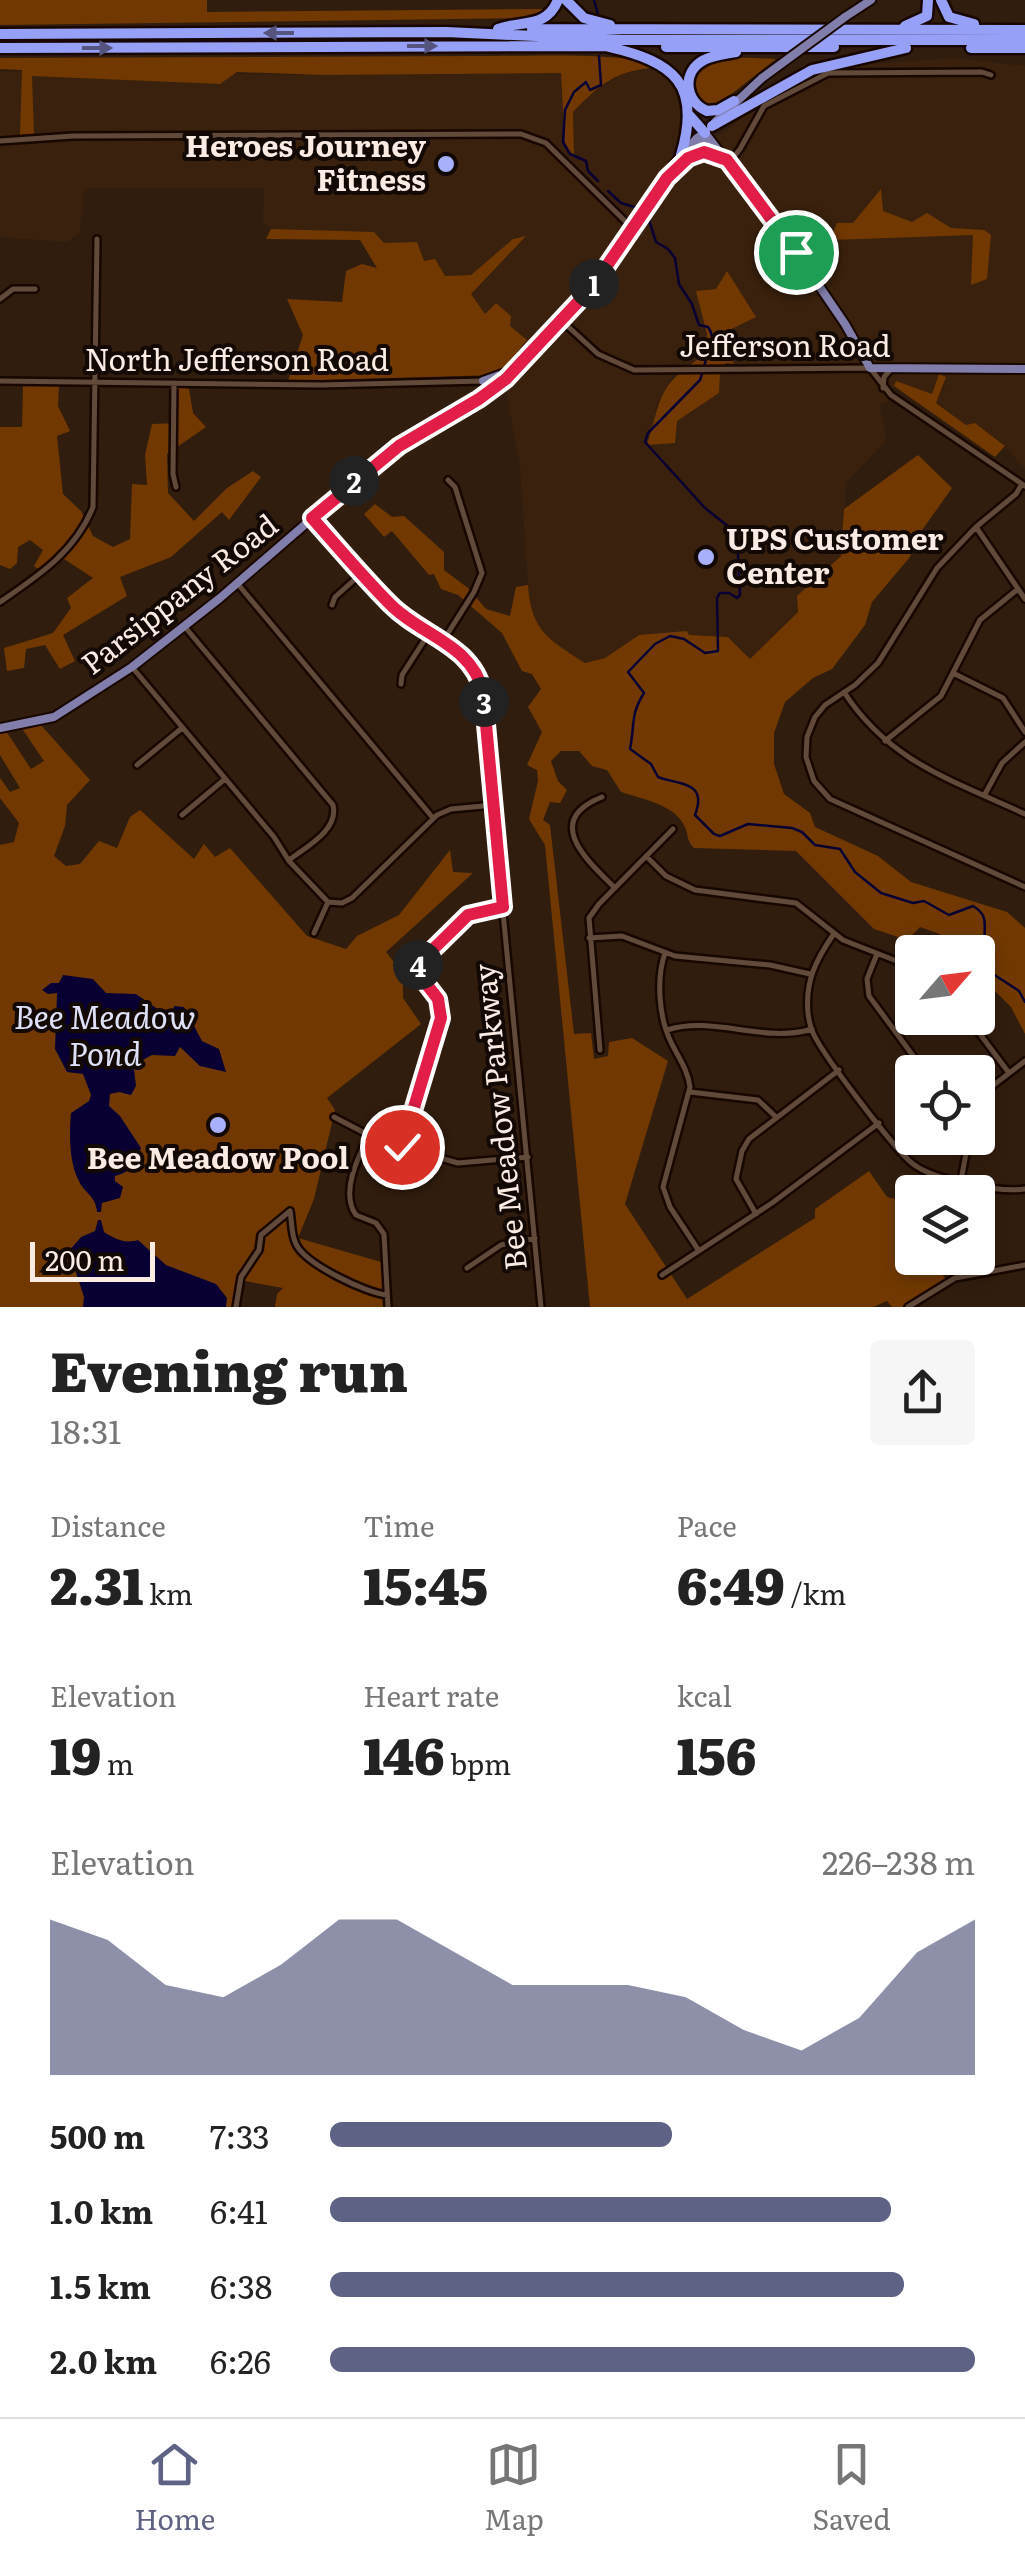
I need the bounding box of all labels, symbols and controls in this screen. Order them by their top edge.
one-way arrow [262,25,294,41]
one-way arrow [407,38,439,54]
one-way arrow [82,40,114,56]
place label: Heroes Journey Fitness [185,122,427,200]
marker: Heroes Journey Fitness [435,153,457,175]
pin [754,210,839,295]
icon: arrive [769,225,824,280]
pin: 1 [569,259,619,309]
text: 1 [588,263,600,305]
street label: Jefferson Road [679,322,891,366]
street label: North Jefferson Road [85,336,389,380]
pin: 2 [329,456,379,506]
text: 2 [346,460,362,502]
street label: Parsippany Road [71,502,286,683]
place label: UPS Customer Center [726,515,944,593]
marker: UPS Customer Center [695,546,717,568]
pin: 3 [459,677,509,727]
text: 3 [476,681,492,723]
north arrow [895,935,995,1035]
map controls [895,935,995,1275]
pin: 4 [393,940,443,990]
text: 4 [410,944,426,986]
street label: Bee Meadow Parkway [460,961,536,1273]
water label: Bee Meadow Pond [14,991,196,1076]
button: locate [895,1055,995,1155]
pin [360,1105,445,1190]
marker: Bee Meadow Pool [207,1114,229,1136]
icon: check [375,1120,430,1175]
place label: Bee Meadow Pool [87,1134,349,1178]
button: layers [895,1175,995,1275]
scale bar [30,1237,155,1282]
text: 200 m [45,1238,124,1280]
text: Evening run [50,1327,408,1409]
button: share [870,1340,975,1445]
text: 18:31 [50,1406,121,1454]
text: Distance [50,1504,166,1546]
text: Time [363,1504,435,1546]
text: Pace [677,1504,737,1546]
text: 2.31 [50,1546,143,1620]
text: 15:45 [363,1546,488,1620]
text: 6:49 [677,1546,785,1620]
text: km [143,1572,193,1614]
text: /km [785,1572,846,1614]
text: Elevation [50,1674,177,1716]
text: Heart rate [363,1674,499,1716]
text: kcal [677,1674,732,1716]
text: 19 [50,1716,101,1790]
text: 146 [363,1716,445,1790]
text: 156 [677,1716,756,1790]
text: m [101,1742,134,1784]
text: bpm [445,1742,511,1784]
text: Elevation [50,1837,195,1885]
text: 226–238 m [822,1837,975,1885]
text: 500 m [50,2111,145,2159]
text: 7:33 [210,2111,270,2159]
text: 1.0 km [50,2186,153,2234]
text: 6:41 [210,2186,268,2234]
text: 1.5 km [50,2261,151,2309]
text: 6:38 [210,2261,273,2309]
text: 2.0 km [50,2336,157,2384]
text: 6:26 [210,2336,271,2384]
tab: Home [134,2437,215,2539]
tab: Map [484,2437,544,2539]
tab: Saved [813,2437,891,2539]

